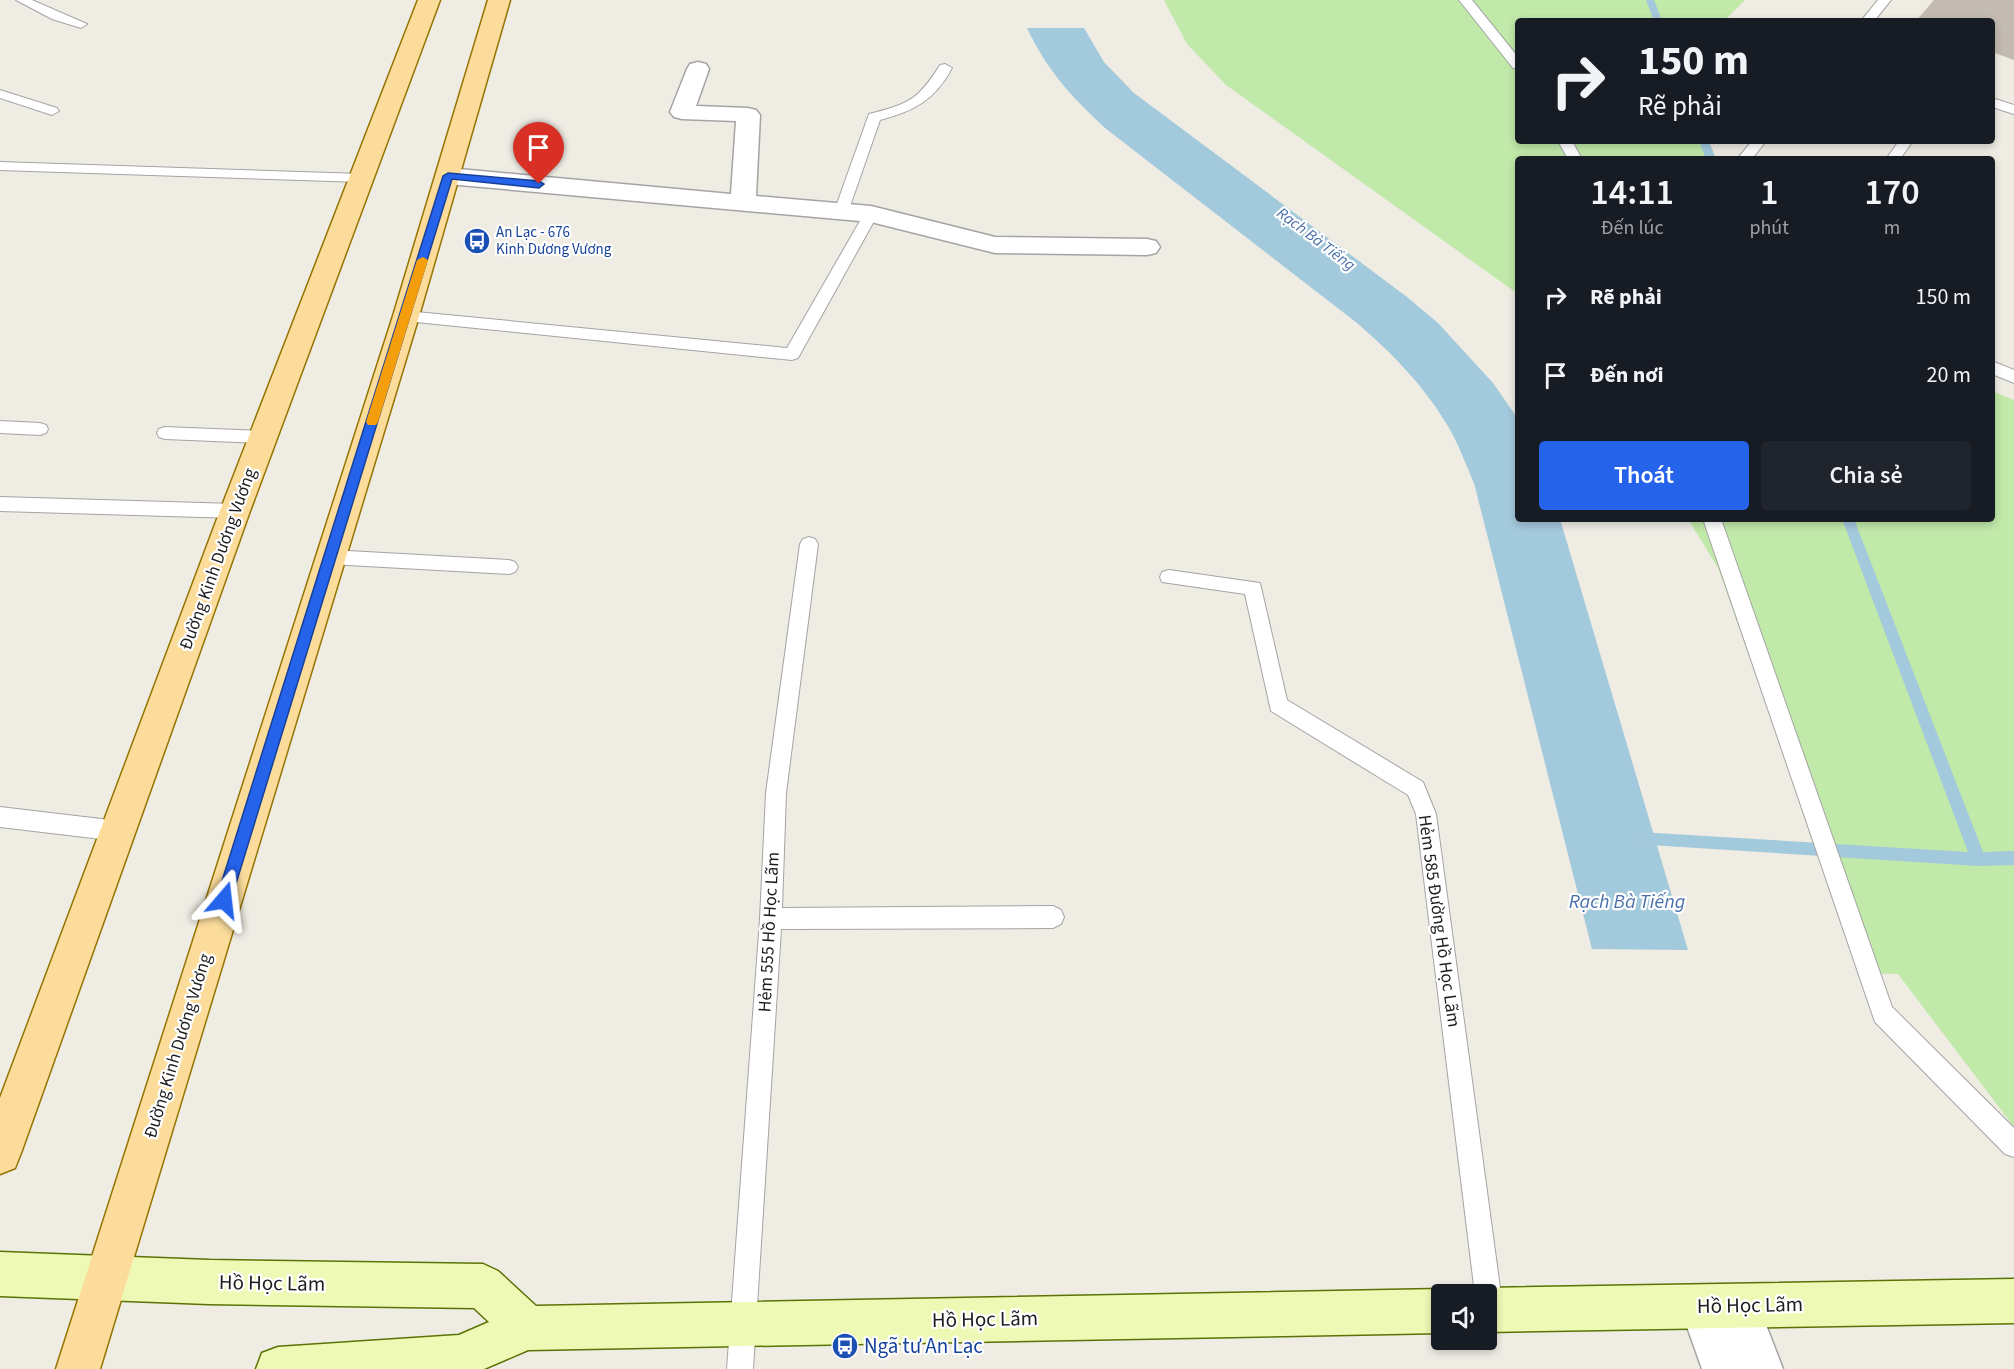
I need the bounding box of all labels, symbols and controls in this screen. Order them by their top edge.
text: 150 m [1638,31,1749,91]
icon: right [1539,42,1617,120]
text: Rẽ phải [1638,87,1722,126]
pin [513,122,564,184]
icon: arrive [522,131,555,164]
text: 14:11 [1590,167,1674,218]
text: 1 [1760,167,1778,218]
text: 170 [1864,167,1920,218]
water label: Rạch Bà Tiếng [1272,202,1360,276]
text: Đến lúc [1601,214,1664,242]
text: phút [1749,214,1789,242]
text: m [1884,214,1900,242]
place label: An Lạc - 676 Kinh Dương Vương [496,222,612,260]
bus stop icon: An Lạc - 676 Kinh Dương Vương [462,226,492,256]
icon: right [1539,281,1572,314]
text: Rẽ phải [1590,281,1662,313]
text: 150 m [1916,281,1971,313]
icon: arrive [1539,359,1572,392]
text: Đến nơi [1590,359,1664,391]
text: 20 m [1926,359,1971,391]
button: Thoát [1539,441,1749,510]
button: Chia sẻ [1761,441,1971,510]
street label: Đường Kinh Dương Vương [173,465,263,653]
street label: Hẻm 585 Đường Hồ Học Lãm [1412,813,1466,1029]
street label: Hẻm 555 Hồ Học Lãm [752,851,786,1013]
position arrow [192,868,256,932]
water label: Rạch Bà Tiếng [1569,888,1685,916]
street label: Đường Kinh Dương Vương [138,951,218,1141]
street label: Hồ Học Lãm [219,1267,325,1299]
map controls [1431,1284,1497,1350]
button: sound [1431,1284,1497,1350]
street label: Hồ Học Lãm [1697,1289,1803,1321]
street label: Hồ Học Lãm [932,1303,1038,1335]
bus stop icon: Ngã tư An Lạc [830,1331,860,1361]
place label: Ngã tư An Lạc [864,1331,983,1361]

